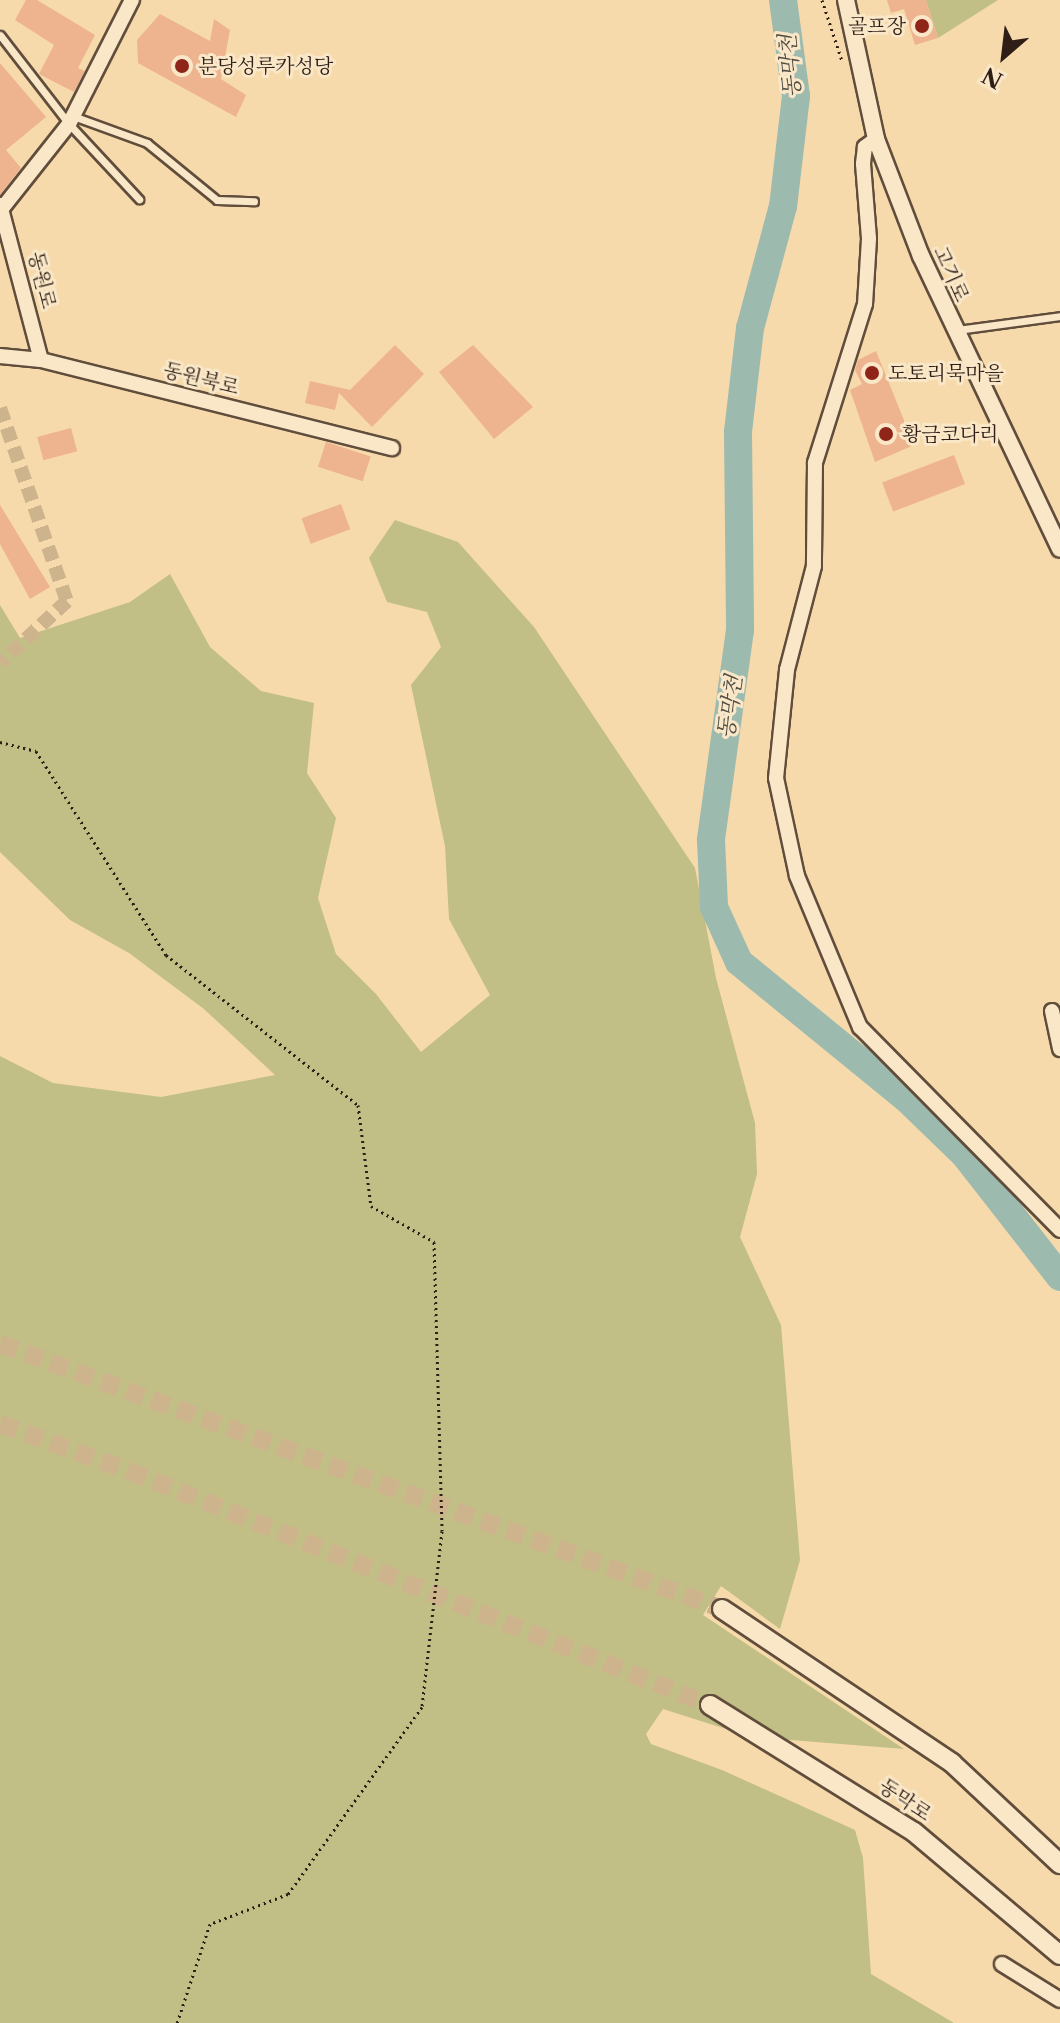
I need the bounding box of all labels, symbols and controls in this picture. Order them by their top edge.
place label: 골프장 [848,14,906,38]
north arrow [964,16,1044,96]
marker: 골프장 [913,17,931,35]
water label: 동막천 [774,33,806,99]
place label: 분당성루카성당 [198,54,333,78]
marker: 분당성루카성당 [173,57,191,75]
text: N [978,61,1007,94]
street label: 고기로 [928,243,974,305]
street label: 동원로 [23,249,61,311]
street label: 동원북로 [161,358,241,400]
place label: 도토리묵마을 [888,361,1004,385]
marker: 도토리묵마을 [863,364,881,382]
place label: 황금코다리 [902,422,999,446]
marker: 황금코다리 [877,425,895,443]
water label: 동막천 [712,674,748,740]
street label: 동막로 [874,1774,936,1826]

